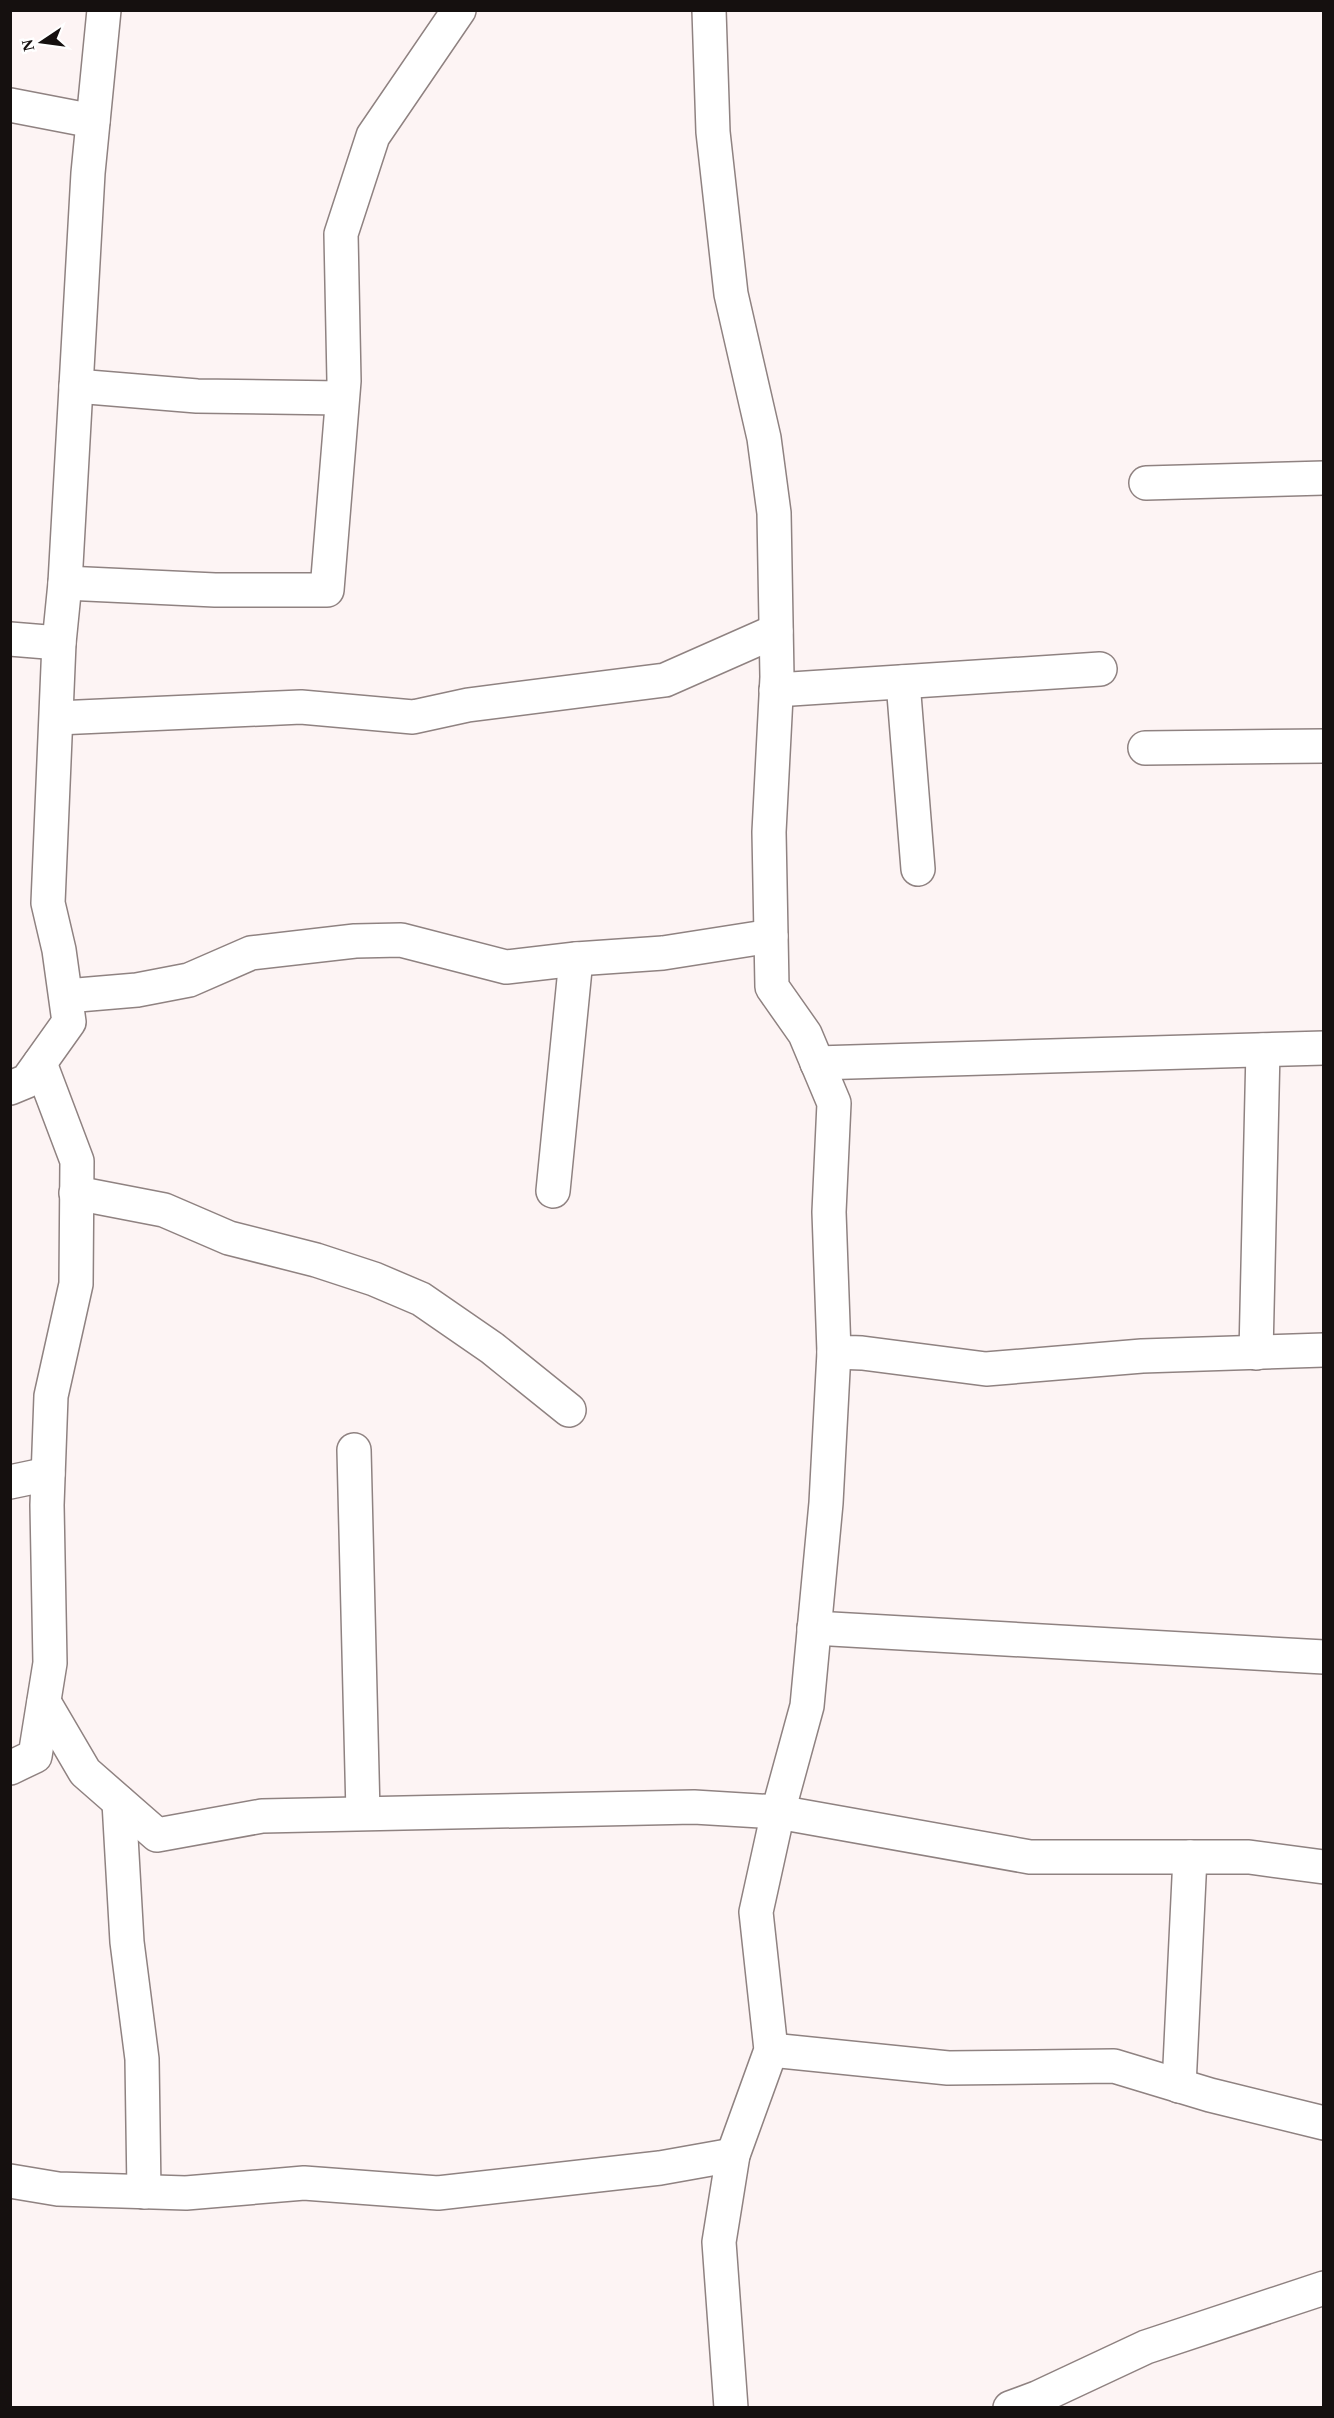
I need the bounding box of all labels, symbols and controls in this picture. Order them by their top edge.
north arrow [12,12,72,72]
text: N [18,37,37,53]

